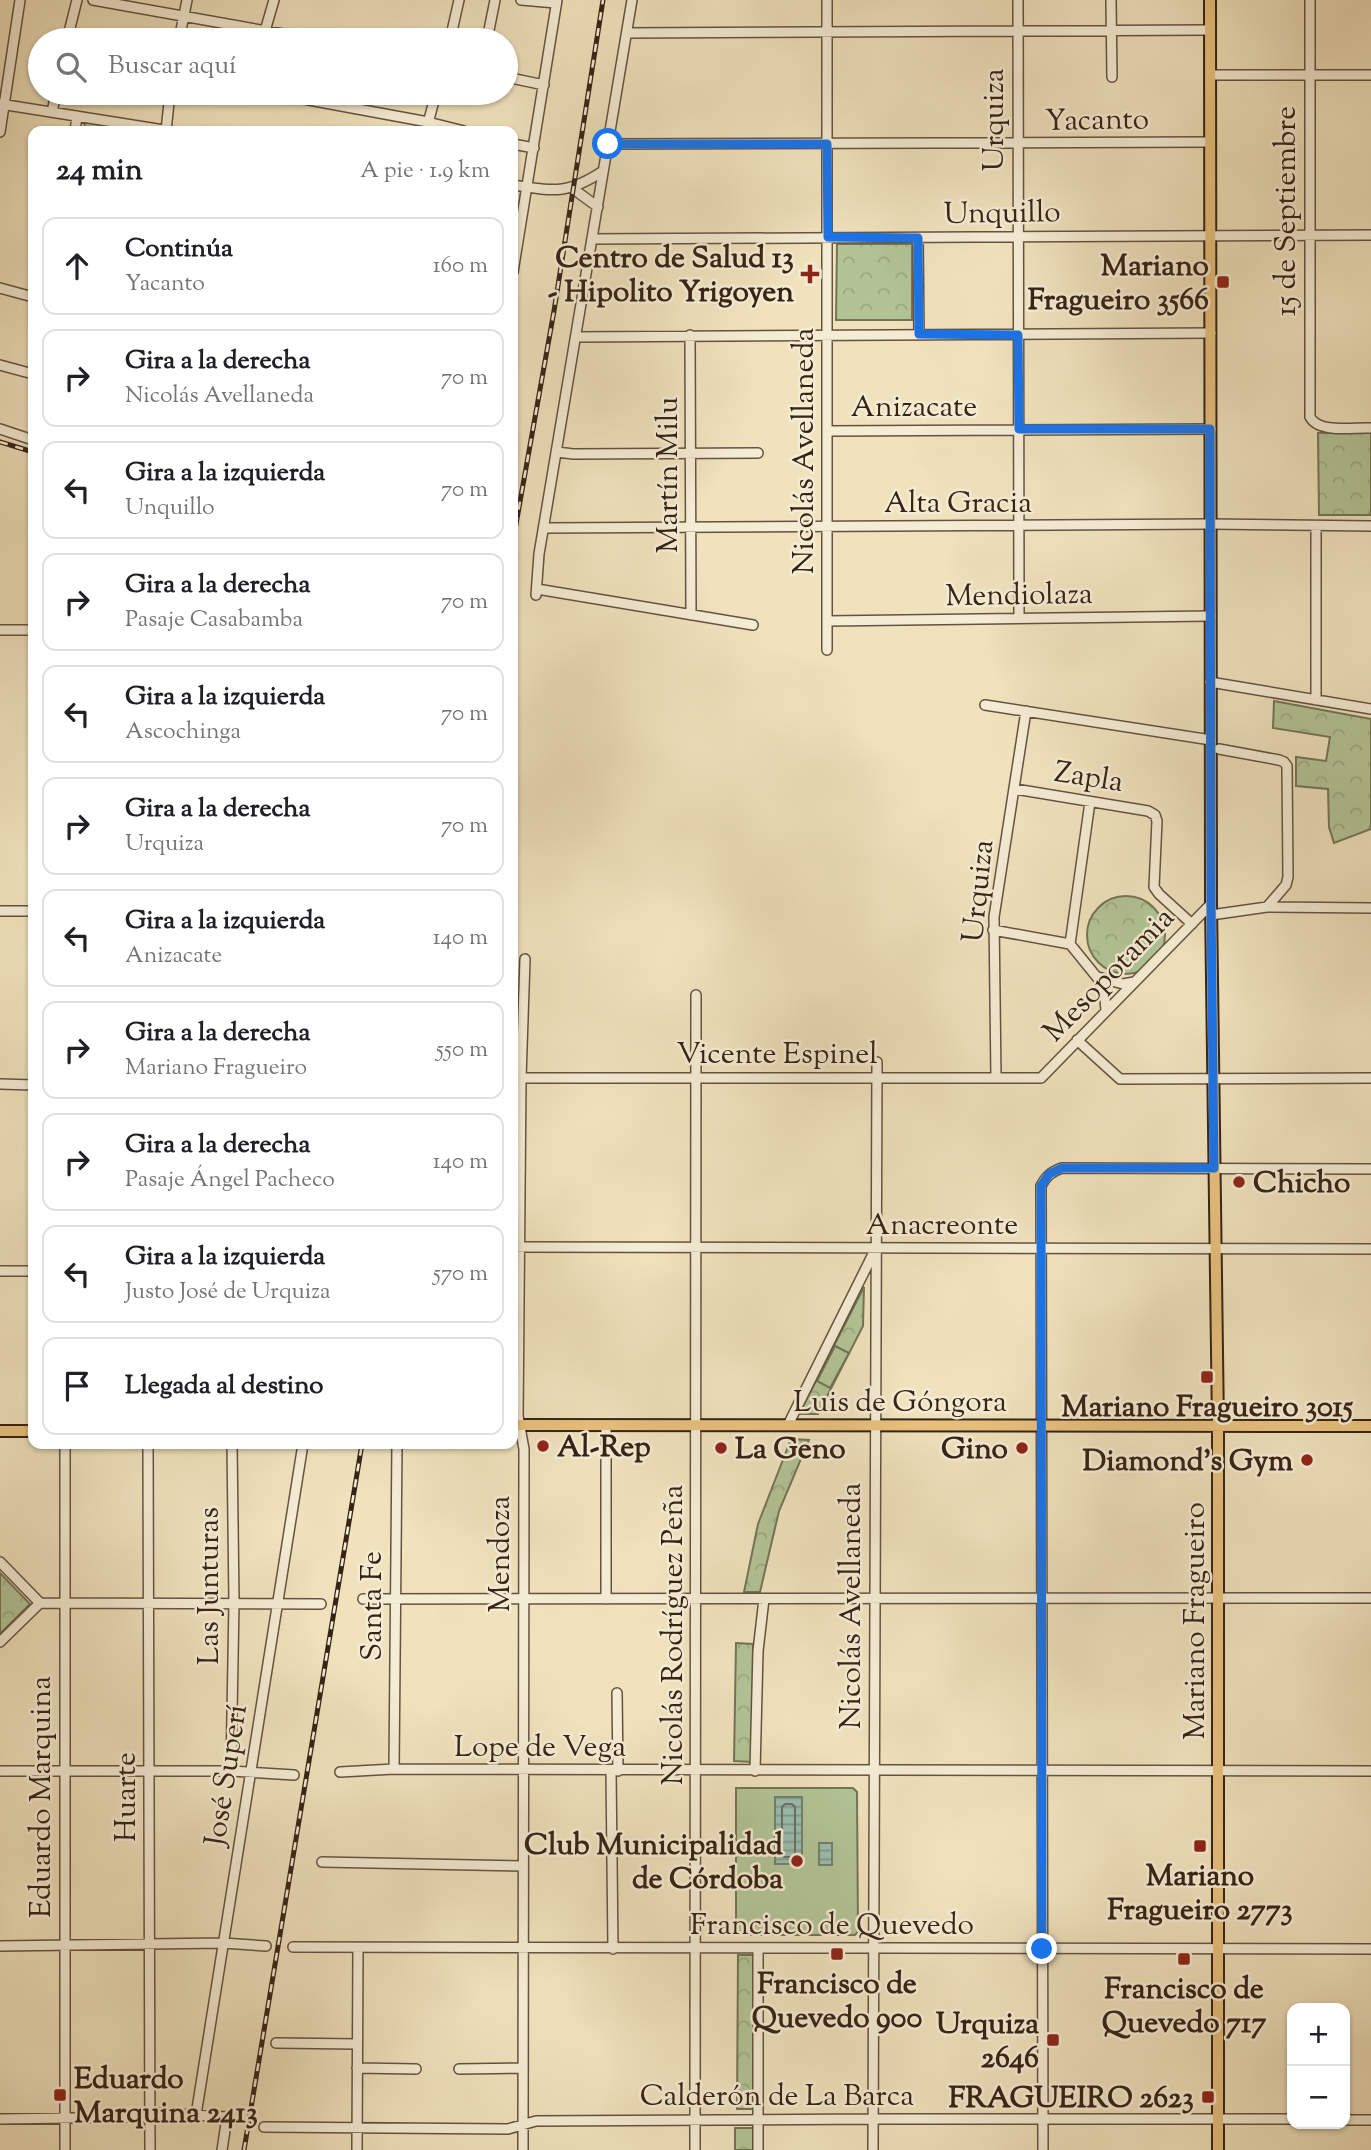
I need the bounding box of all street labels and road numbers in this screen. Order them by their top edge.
street label: Urquiza [974,68,1017,172]
street label: Yacanto [1045,99,1150,144]
street label: 15 de Septiembre [1266,106,1309,316]
street label: Unquillo [943,192,1061,237]
street label: Nicolás Avellaneda [784,328,827,574]
street label: Anizacate [851,387,977,430]
street label: Martín Milu [648,397,691,553]
street label: Alta Gracia [884,483,1032,526]
street label: Mendiolaza [945,574,1093,619]
street label: Zapla [1051,752,1126,805]
street label: Urquiza [953,838,1006,945]
street label: Mesopotamia [1034,898,1186,1053]
street label: Vicente Espinel [676,1034,878,1077]
street label: Anacreonte [866,1205,1018,1248]
street label: Luis de Góngora [793,1382,1007,1425]
street label: Nicolás Avellaneda [831,1483,874,1729]
street label: Nicolás Rodríguez Peña [653,1485,696,1785]
street label: Mendoza [480,1495,523,1612]
street label: Mariano Fragueiro [1175,1502,1218,1740]
street label: Las Junturas [189,1507,232,1665]
street label: Santa Fe [352,1551,395,1661]
street label: Eduardo Marquina [21,1676,64,1918]
street label: José Superí [195,1701,260,1851]
street label: Lope de Vega [454,1727,626,1770]
street label: Huarte [106,1752,149,1842]
street label: Francisco de Quevedo [690,1905,974,1948]
street label: Calderón de La Barca [640,2076,914,2119]

